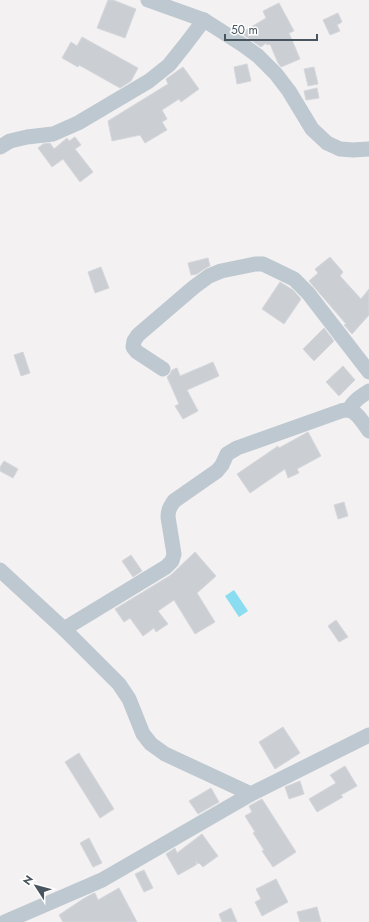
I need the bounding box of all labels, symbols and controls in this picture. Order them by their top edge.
scale bar [225,16,317,42]
text: 50 m [231,21,258,39]
north arrow [16,866,56,906]
text: N [19,872,37,888]

